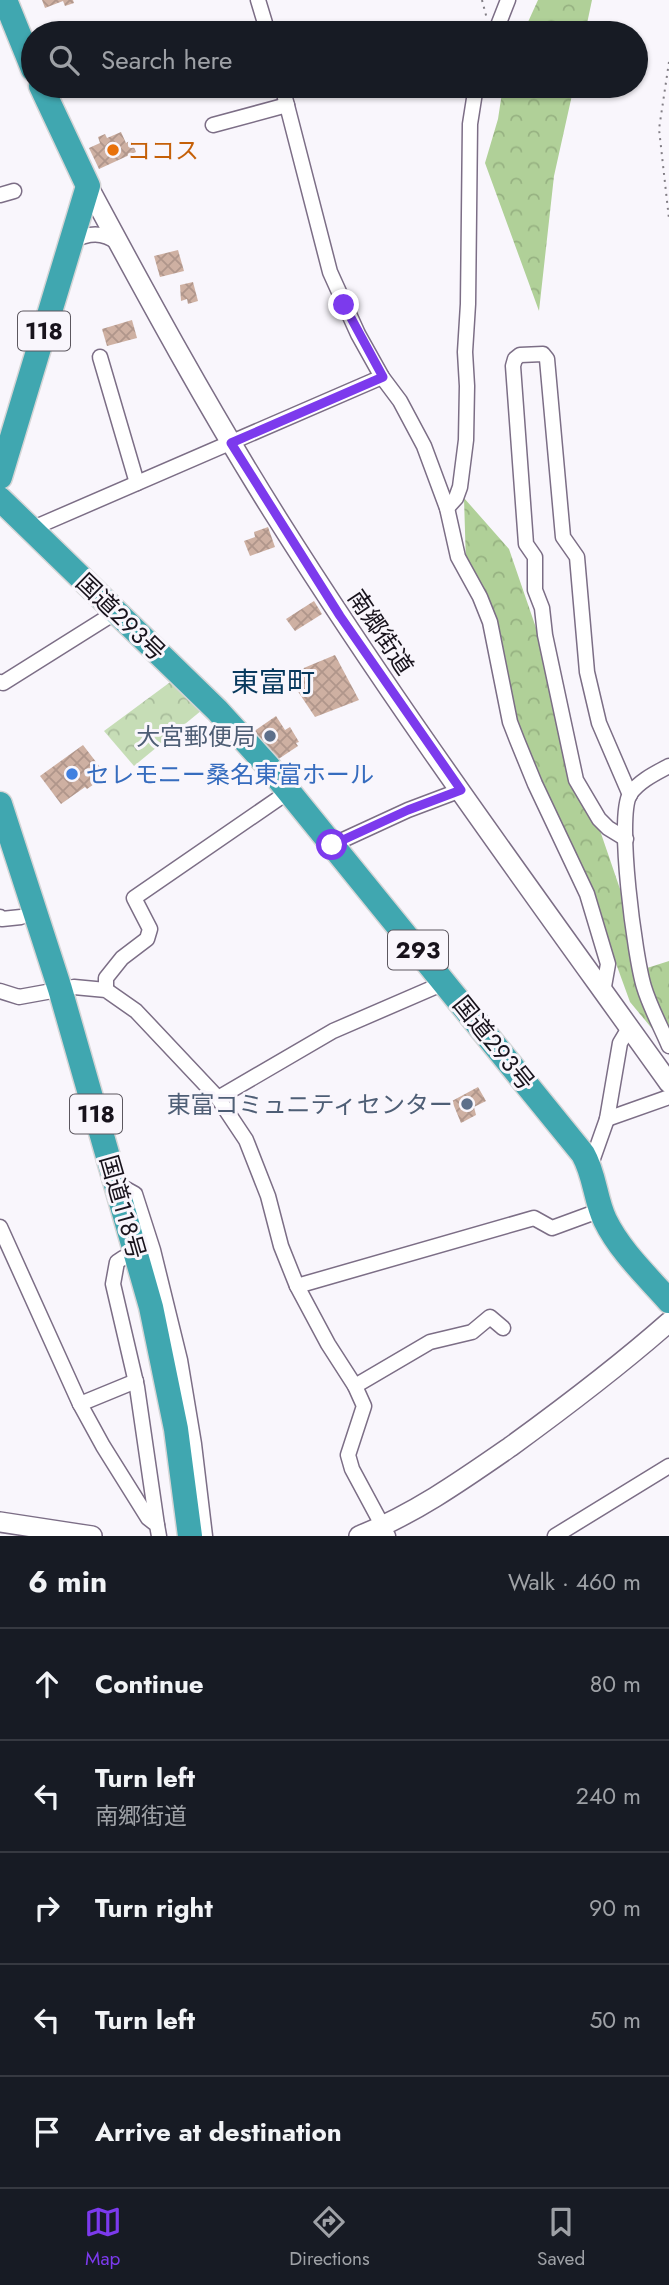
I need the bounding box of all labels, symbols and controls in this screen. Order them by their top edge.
search box [21,21,648,98]
icon: search [45,41,83,79]
text: Search here [101,41,233,79]
place label: ココス [127,133,199,168]
marker: ココス [105,142,121,158]
route end [328,289,359,320]
road number: 118 [18,312,70,350]
street label: 国道293号 [68,565,174,669]
street label: 南郷街道 [340,582,422,682]
district label: 東富町 [231,662,315,703]
place label: 大宮郵便局 [136,719,256,754]
marker: 大宮郵便局 [262,728,278,744]
place label: セレモニー桑名東富ホール [86,757,374,792]
marker: セレモニー桑名東富ホール [64,766,80,782]
route start [316,829,347,860]
road number: 293 [388,931,448,970]
street label: 国道293号 [445,988,543,1098]
place label: 東富コミュニティセンター [166,1087,453,1122]
road number: 118 [70,1094,122,1134]
marker: 東富コミュニティセンター [459,1096,475,1112]
street label: 国道118号 [91,1151,155,1263]
text: 6 min [28,1560,107,1603]
text: Walk · 460 m [508,1565,641,1599]
icon: ahead [28,1665,66,1703]
text: Continue [95,1665,204,1703]
text: 80 m [590,1667,641,1701]
text: Turn left [95,1759,195,1797]
icon: left [28,1777,66,1815]
text: 240 m [576,1779,641,1813]
text: 南郷街道 [95,1799,187,1833]
icon: right [28,1889,66,1927]
text: Turn right [95,1889,213,1927]
text: 90 m [589,1891,641,1925]
icon: left [28,2001,66,2039]
text: Turn left [95,2001,195,2039]
text: 50 m [589,2003,641,2037]
icon: arrive [28,2113,66,2151]
text: Arrive at destination [95,2113,342,2151]
tab: Map [84,2203,122,2272]
tab: Directions [289,2203,370,2272]
tab: Saved [537,2203,585,2272]

